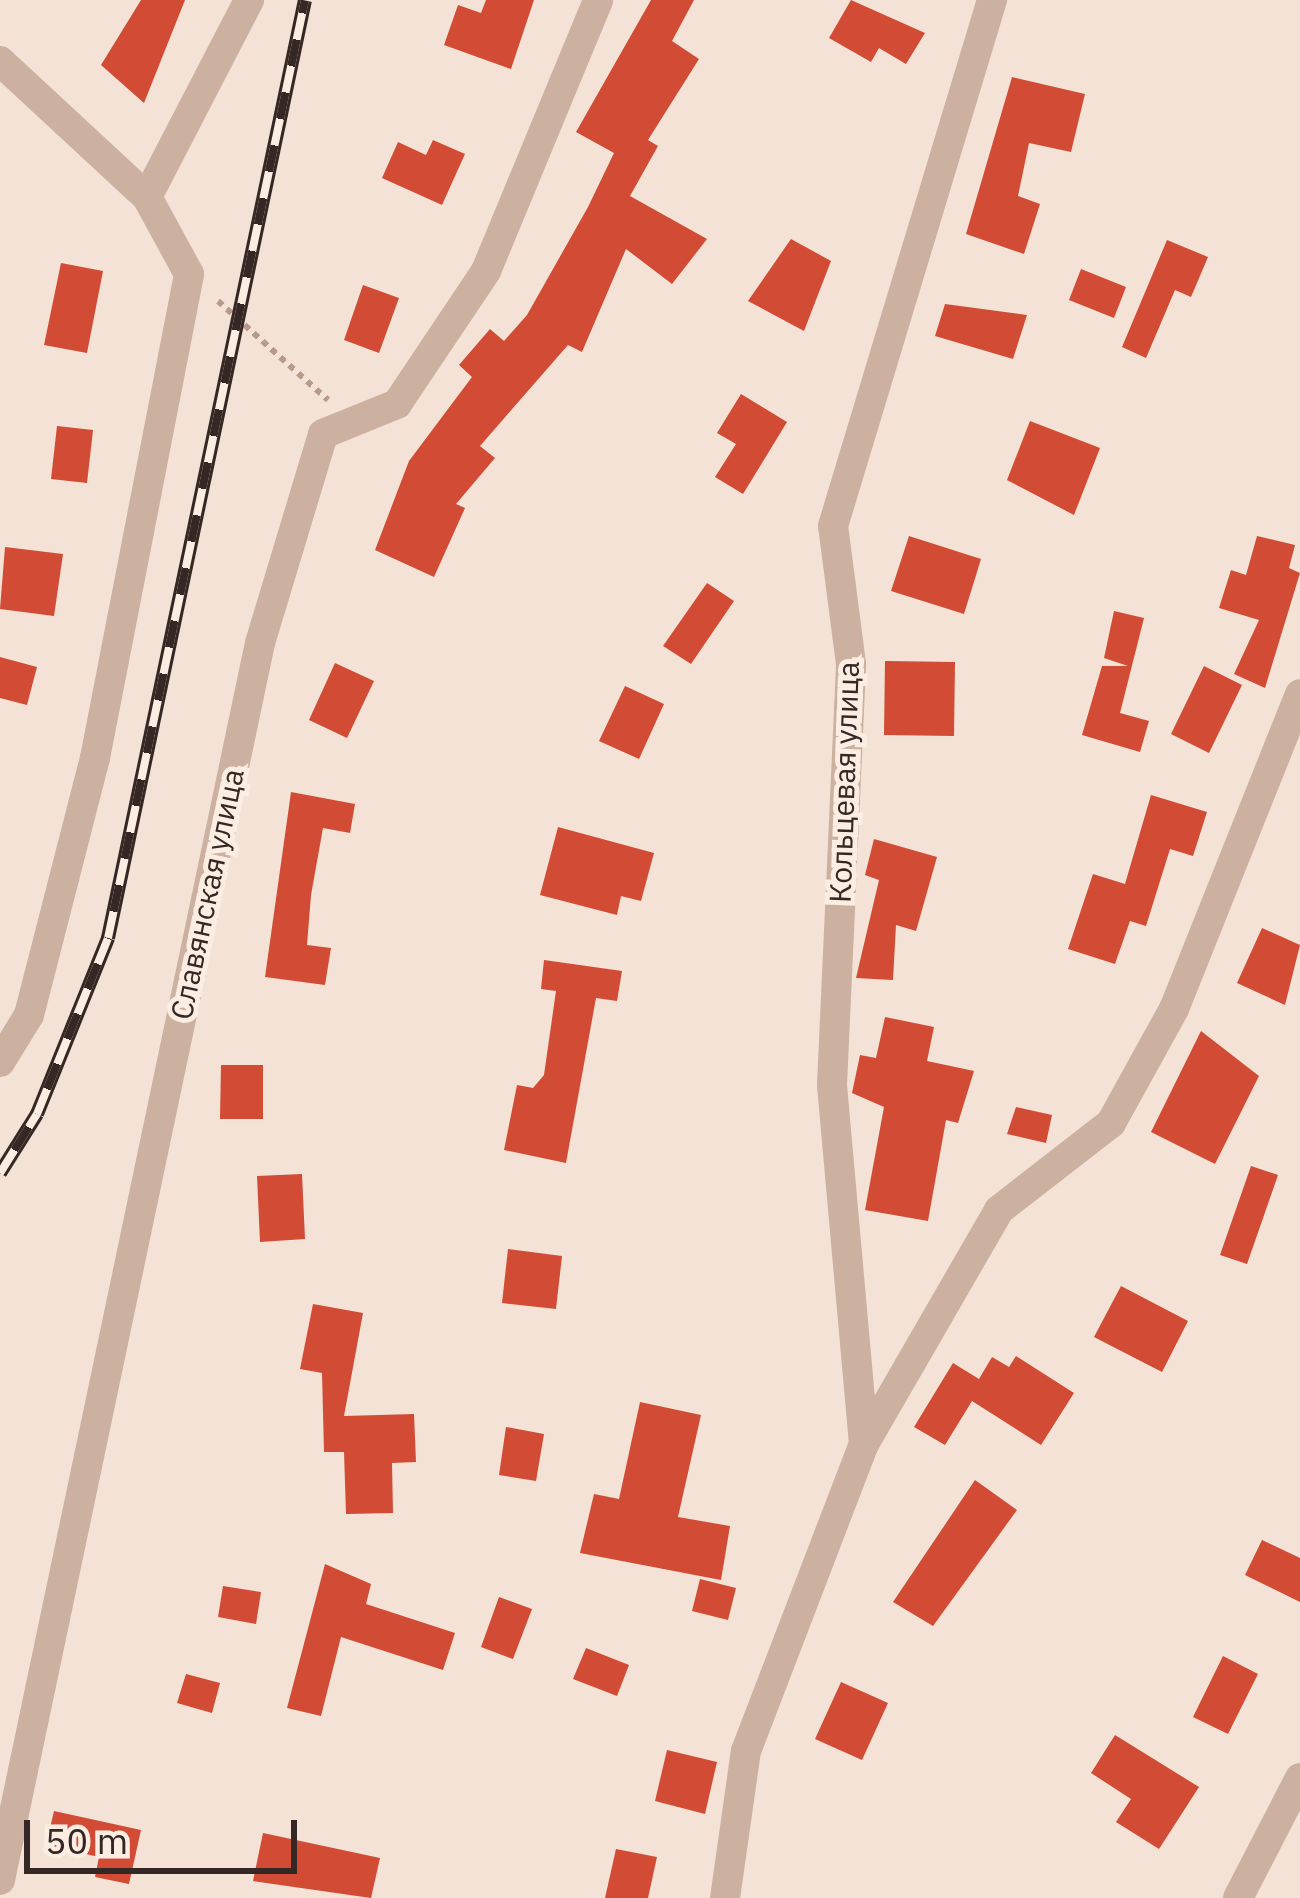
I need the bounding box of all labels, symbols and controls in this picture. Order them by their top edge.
street label: Кольцевая улица [822,661,866,903]
street label: Славянская улица [163,765,251,1023]
scale bar [30,1796,303,1870]
text: 50 m [45,1817,128,1864]

